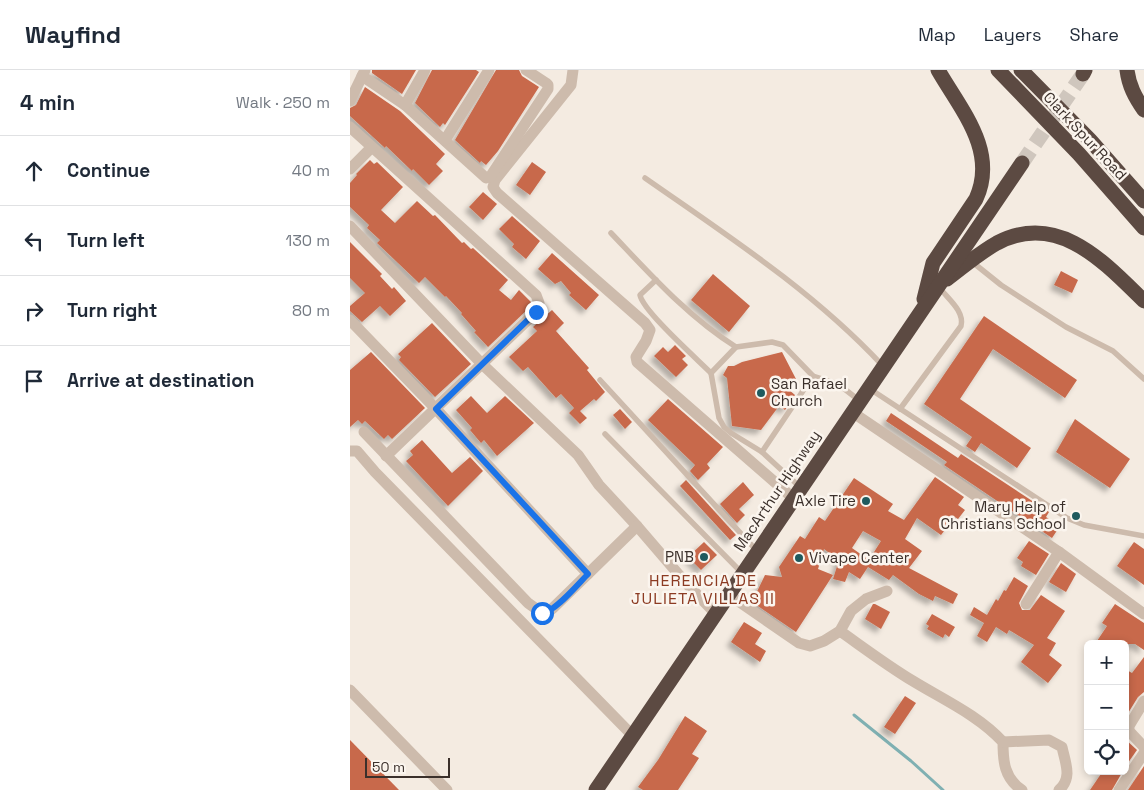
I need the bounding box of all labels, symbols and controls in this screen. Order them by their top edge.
text: Wayfind [25,19,121,50]
text: Map [918,23,956,46]
text: Layers [984,23,1041,46]
text: Share [1069,23,1119,46]
street label: Clark Spur Road [1040,88,1131,184]
text: 4 min [20,89,75,116]
text: Walk · 250 m [236,92,330,113]
icon: ahead [20,157,48,185]
text: Continue [67,158,150,183]
text: 40 m [292,160,330,181]
icon: left [20,227,48,255]
text: Turn left [67,228,145,253]
text: 130 m [286,230,330,251]
icon: right [20,297,48,325]
text: Turn right [67,298,157,323]
text: 80 m [292,300,330,321]
route end [525,301,548,324]
icon: arrive [20,367,48,395]
text: Arrive at destination [67,368,255,393]
place label: San Rafael Church [771,374,847,410]
marker: San Rafael Church [755,387,767,399]
street label: MacArthur Highway [729,427,824,555]
place label: Axle Tire [795,491,856,510]
marker: Axle Tire [860,495,872,507]
place label: Mary Help of Christians School [940,497,1066,533]
marker: Mary Help of Christians School [1070,510,1082,522]
place label: PNB [665,547,694,566]
place label: Vivape Center [809,548,910,567]
marker: PNB [698,551,710,563]
marker: Vivape Center [793,552,805,564]
district label: HERENCIA DE JULIETA VILLAS II [631,570,775,609]
route start [531,602,554,625]
map controls [1084,640,1129,775]
button: + [1084,640,1129,685]
button: − [1084,685,1129,730]
button: locate [1084,730,1129,775]
scale bar [365,755,450,778]
text: 50 m [372,758,405,776]

